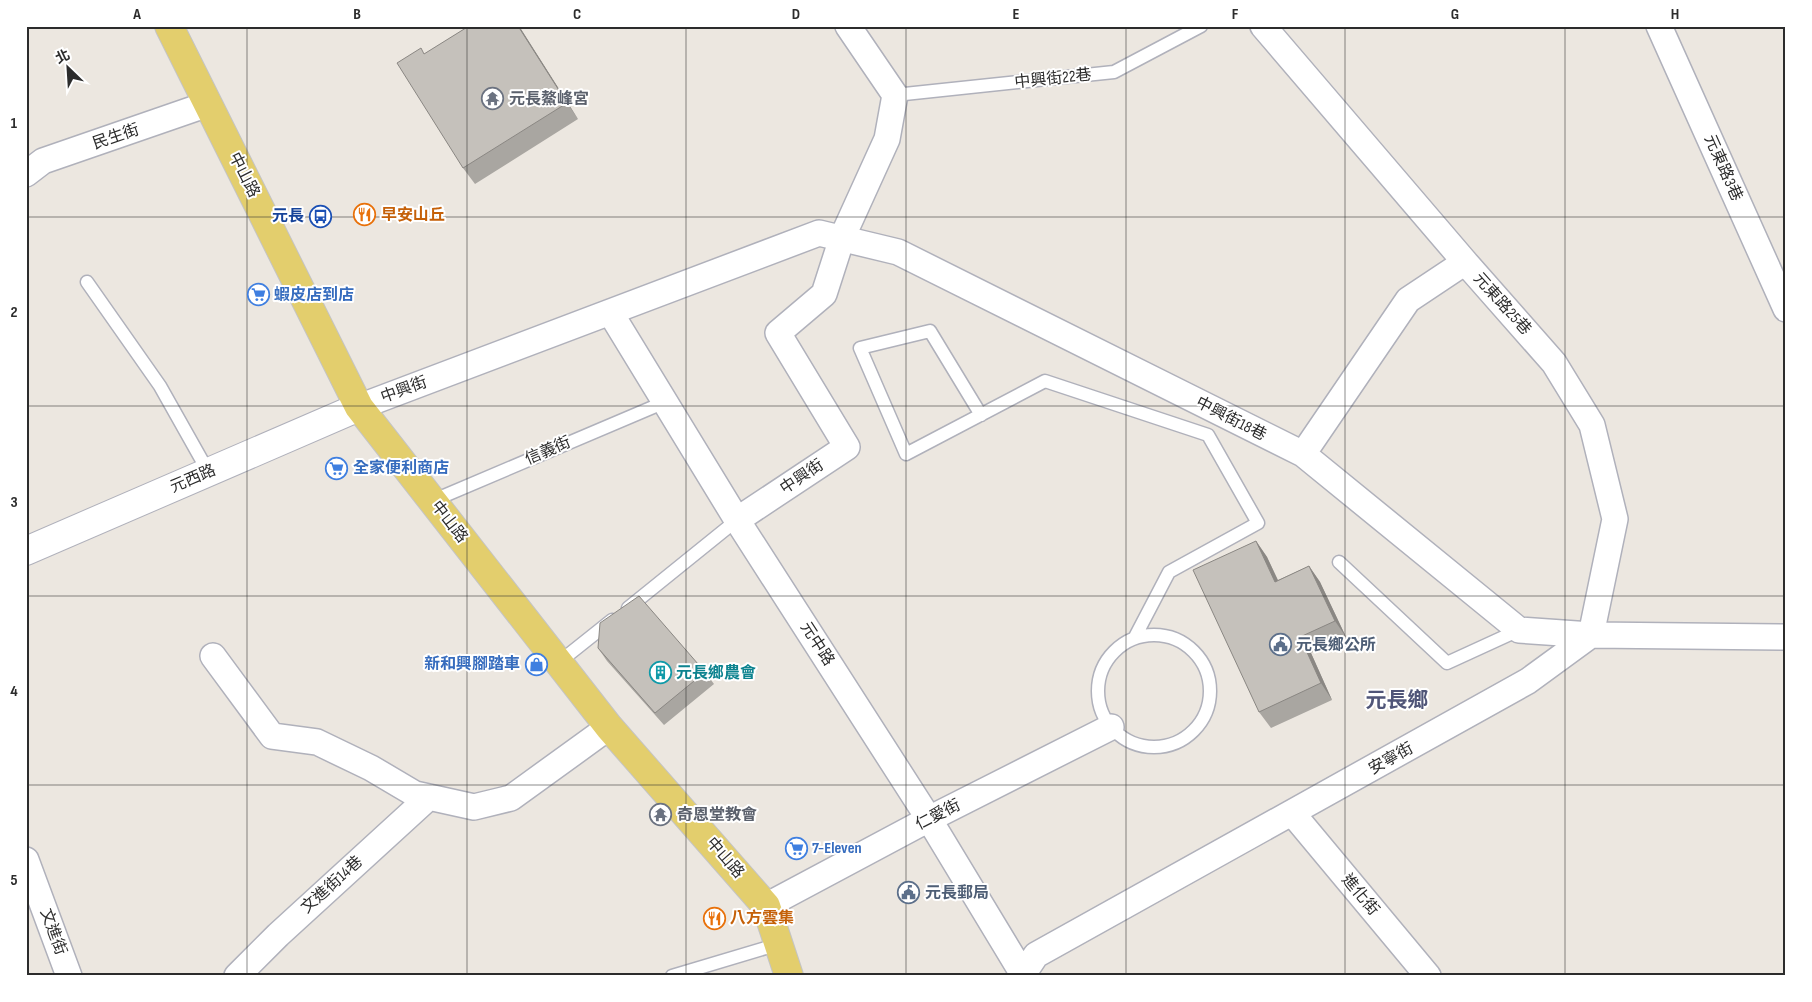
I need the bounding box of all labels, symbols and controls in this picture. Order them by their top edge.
text: A [132,5,141,24]
text: B [353,5,361,24]
text: C [573,5,581,24]
text: D [792,5,800,24]
text: E [1013,5,1020,24]
text: F [1232,5,1239,24]
text: G [1451,5,1459,24]
text: H [1671,5,1679,24]
north arrow [42,42,92,92]
text: 北 [53,46,73,67]
street label: 中興街22巷 [1014,66,1092,92]
temple icon: 元長鰲峰宮 [481,87,505,111]
place label: 元長鰲峰宮 [509,89,589,109]
text: 1 [11,114,18,133]
street label: 民生街 [90,120,142,154]
street label: 元東路3巷 [1700,132,1746,204]
street label: 中山路 [225,149,263,201]
restaurant icon: 早安山丘 [353,203,377,227]
bus stop icon: 元長 [308,204,332,228]
place label: 早安山丘 [381,206,445,225]
place label: 元長 [272,207,304,226]
street label: 元東路25巷 [1469,269,1535,339]
supermarket icon: 蝦皮店到店 [246,283,270,307]
place label: 蝦皮店到店 [274,286,354,305]
text: 2 [10,303,18,322]
street label: 中興街 [378,373,430,407]
street label: 中興街18巷 [1193,393,1269,445]
street label: 信義街 [522,433,574,469]
supermarket icon: 全家便利商店 [325,456,349,480]
street label: 中興街 [777,456,827,498]
place label: 全家便利商店 [353,459,449,478]
street label: 元西路 [167,461,219,497]
text: 3 [10,493,18,512]
street label: 中山路 [427,497,471,547]
street label: 元中路 [796,619,838,669]
public building icon: 元長鄉公所 [1268,633,1292,657]
place label: 元長鄉公所 [1296,636,1376,655]
shop icon: 新和興腳踏車 [524,652,548,676]
place label: 新和興腳踏車 [424,655,520,674]
building icon: 元長鄉農會 [648,661,672,685]
place label: 元長鄉農會 [676,664,756,683]
text: 4 [10,682,18,701]
district label: 元長鄉 [1366,688,1429,713]
street label: 安寧街 [1365,739,1417,779]
street label: 仁愛街 [912,796,964,834]
temple icon: 奇恩堂教會 [649,803,673,827]
place label: 奇恩堂教會 [677,806,757,825]
street label: 中山路 [702,834,748,882]
supermarket icon: 7-Eleven [784,836,808,860]
place label: 7-Eleven [812,839,862,858]
street label: 文進街14巷 [297,852,367,918]
text: 5 [10,871,18,890]
street label: 進化街 [1337,871,1383,919]
public building icon: 元長郵局 [897,881,921,905]
place label: 元長郵局 [925,884,989,903]
street label: 文進街 [36,906,70,958]
restaurant icon: 八方雲集 [702,906,726,930]
place label: 八方雲集 [730,909,794,928]

